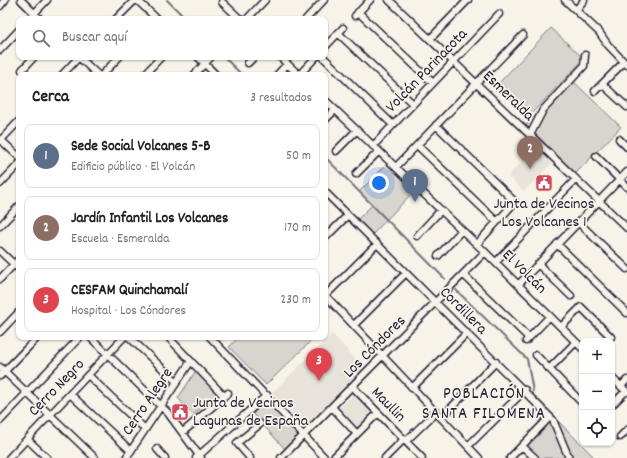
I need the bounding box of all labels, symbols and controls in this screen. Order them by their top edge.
search box [16,16,328,60]
street label: Volcán Parinacota [381,23,474,118]
icon: search [30,27,52,49]
text: Buscar aquí [62,27,127,49]
street label: Esmeralda [477,65,539,127]
text: Cerca [32,86,69,110]
text: 3 resultados [250,89,312,108]
text: Sede Social Volcanes 5-B [71,136,210,158]
pin: 2 [517,136,543,169]
text: 1 [45,147,47,166]
text: 50 m [286,147,311,166]
text: Edificio público · El Volcán [71,158,195,177]
pin: 1 [402,169,428,202]
your location [369,173,389,193]
public building icon: Junta de Vecinos Los Volcanes 1 [534,173,554,193]
place label: Junta de Vecinos Los Volcanes 1 [494,193,595,234]
text: Jardín Infantil Los Volcanes [71,208,228,230]
text: 2 [43,219,49,238]
text: 170 m [284,219,311,238]
text: Escuela · Esmeralda [71,230,169,249]
street label: El Volcán [496,244,552,300]
text: CESFAM Quinchamalí [71,280,187,302]
street label: Cordillera [434,282,493,341]
text: 3 [43,291,49,310]
text: 230 m [281,291,311,310]
text: Hospital · Los Cóndores [71,302,186,321]
street label: Los Cóndores [338,310,412,384]
map controls [579,338,615,446]
button: + [579,338,615,374]
pin: 3 [306,348,332,381]
street label: Cerro Negro [24,354,90,422]
street label: Cerro Alegre [117,364,179,440]
button: − [579,374,615,410]
street label: Maullin [365,382,411,428]
district label: POBLACIÓN SANTA FILOMENA [422,383,546,427]
place label: Junta de Vecinos Lagunas de España [193,392,309,433]
public building icon: Junta de Vecinos Lagunas de España [170,402,190,422]
button: locate [579,410,615,446]

